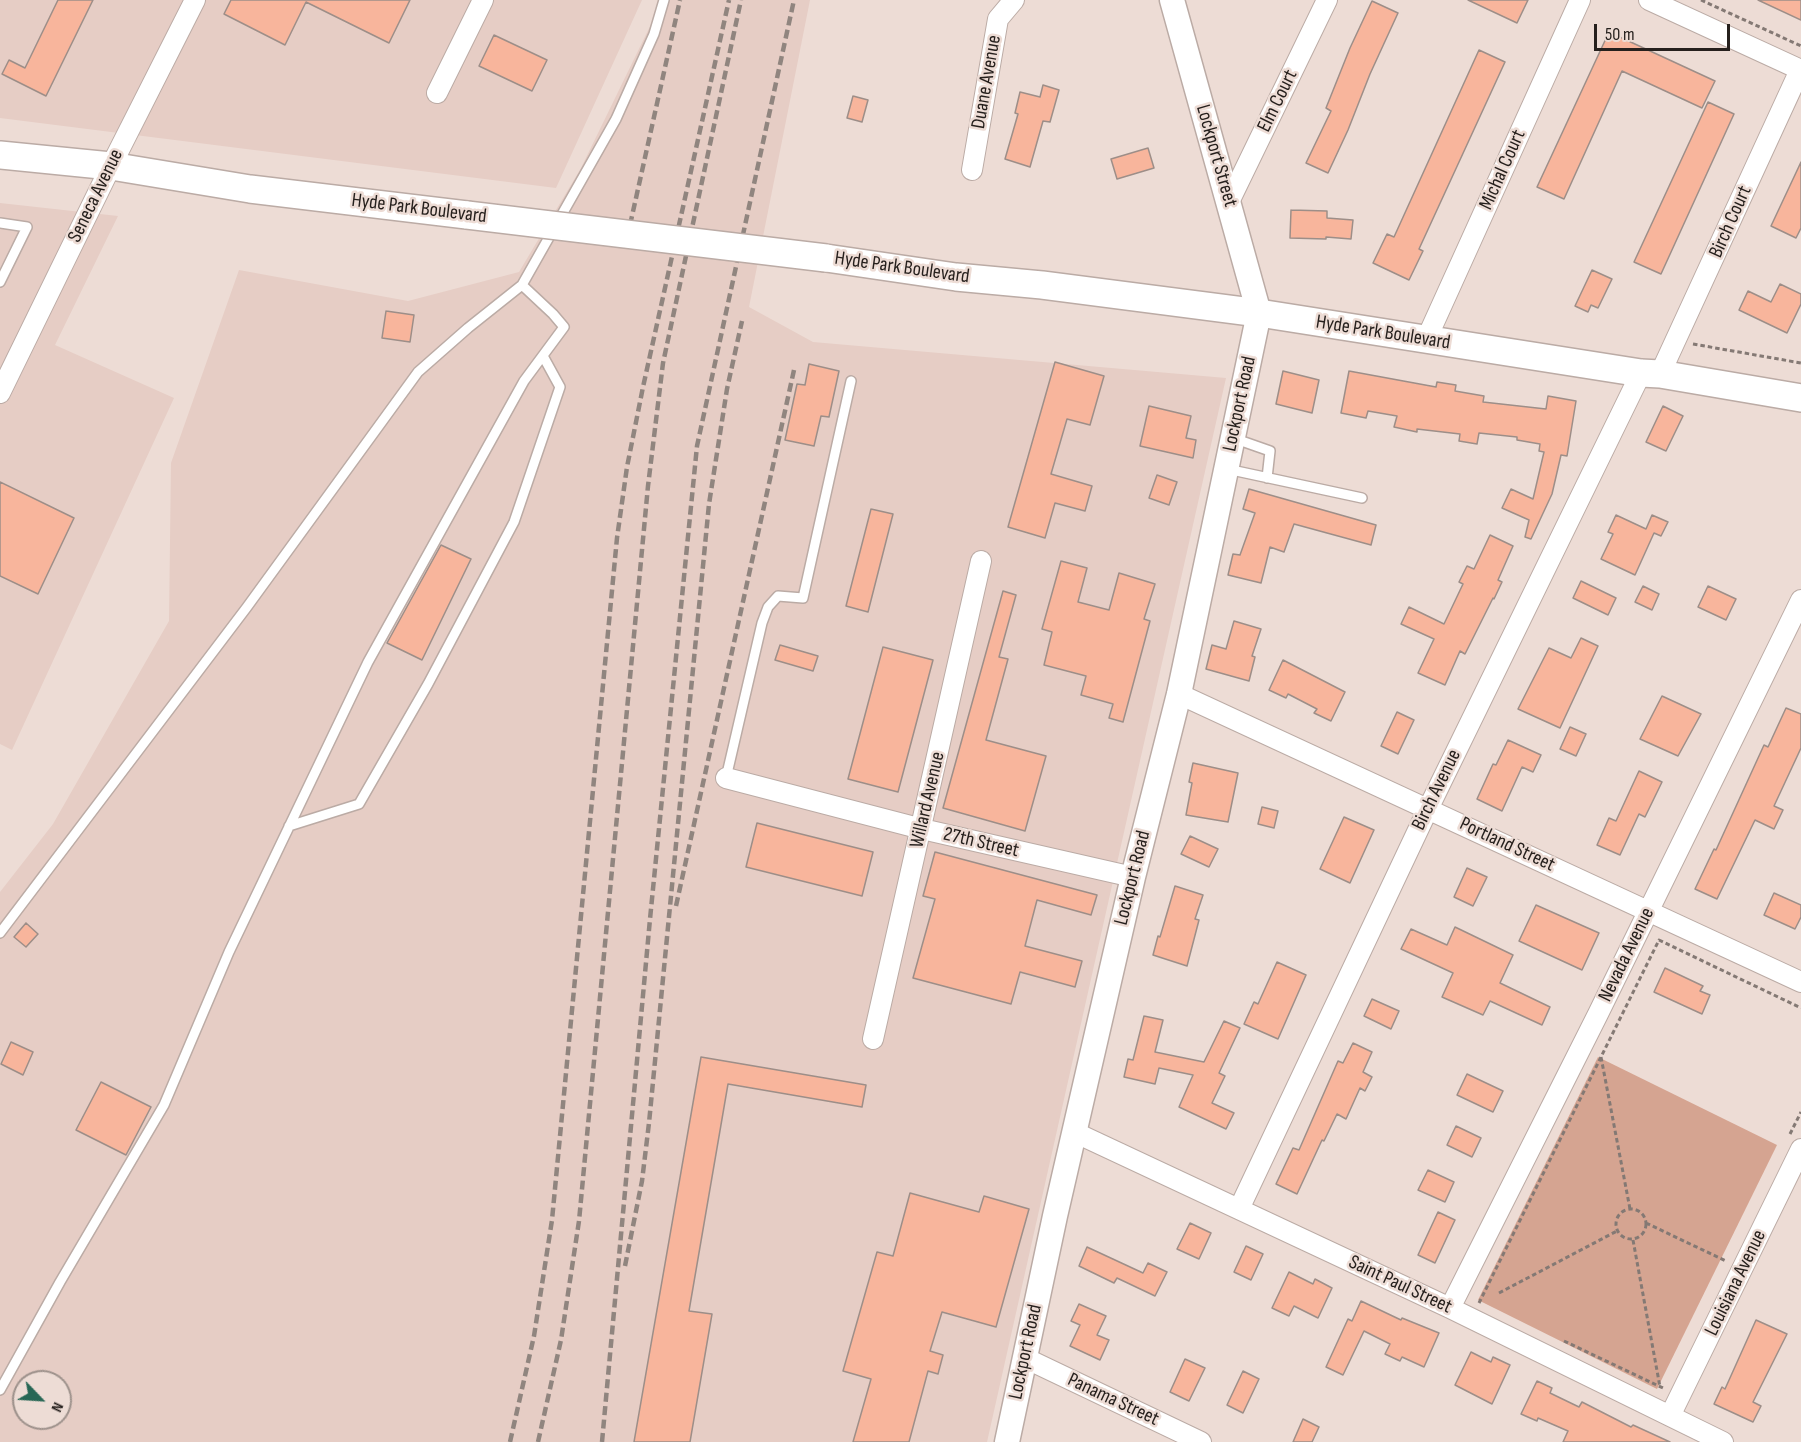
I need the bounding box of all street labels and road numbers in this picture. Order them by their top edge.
street label: Duane Avenue [967,33,1007,131]
street label: Elm Court [1253,66,1303,136]
street label: Lockport Street [1190,102,1242,210]
street label: Michal Court [1475,126,1531,214]
street label: Seneca Avenue [63,145,129,247]
street label: Birch Court [1705,182,1757,262]
street label: Hyde Park Boulevard [350,189,488,229]
street label: Hyde Park Boulevard [833,247,971,289]
street label: Hyde Park Boulevard [1314,311,1452,355]
street label: Lockport Road [1218,354,1262,454]
street label: Birch Avenue [1407,746,1467,834]
street label: Willard Avenue [905,750,951,850]
street label: Portland Street [1455,812,1559,878]
street label: 27th Street [941,823,1021,863]
street label: Lockport Road [1110,828,1156,928]
street label: Nevada Avenue [1594,904,1660,1006]
street label: Louisiana Avenue [1700,1226,1772,1340]
street label: Saint Paul Street [1344,1251,1456,1319]
street label: Lockport Road [1004,1302,1048,1402]
street label: Panama Street [1063,1368,1163,1432]

